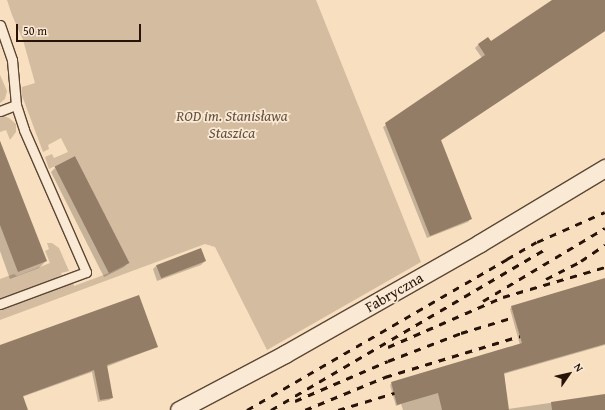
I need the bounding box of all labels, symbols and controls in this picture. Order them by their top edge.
scale bar [18,16,143,42]
text: 50 m [23,22,47,39]
park label: ROD im. Stanisława Staszica [176,106,288,141]
street label: Fabryczna [362,268,426,316]
north arrow [549,354,589,394]
text: N [570,360,588,375]

